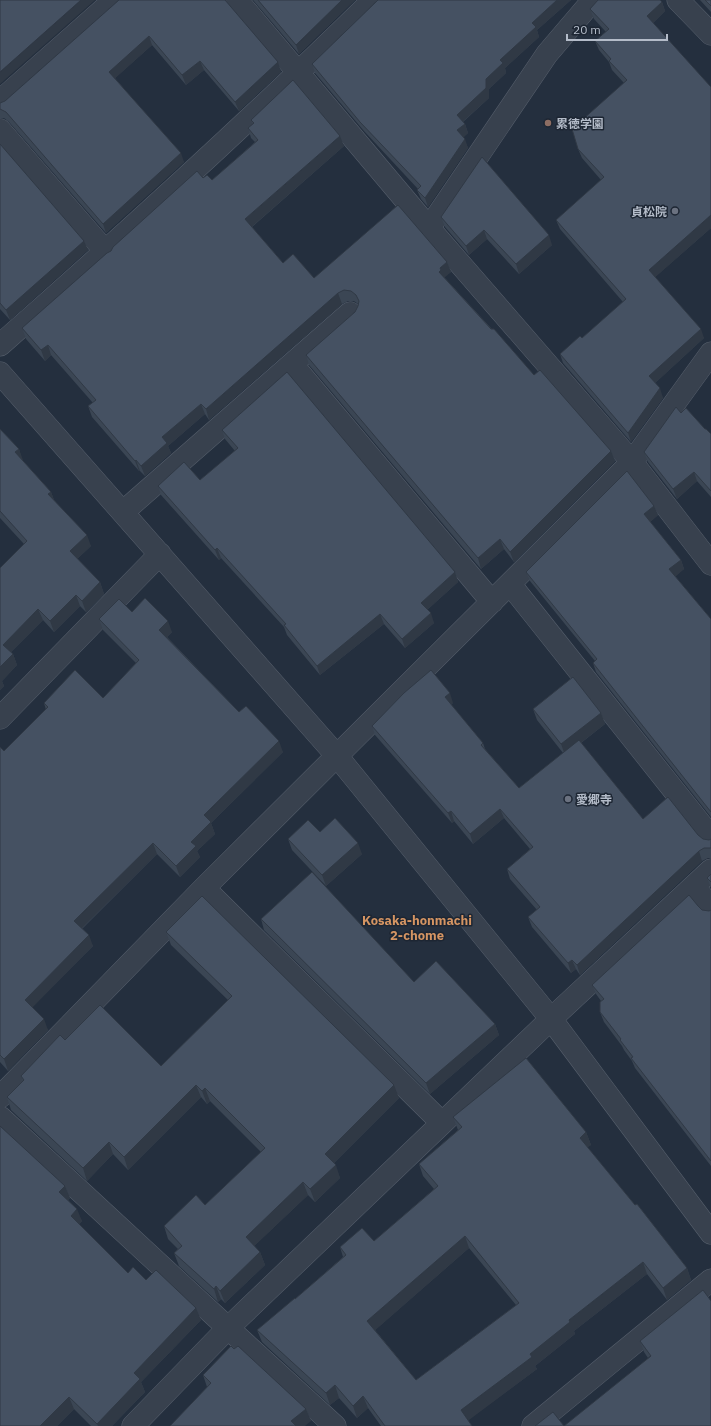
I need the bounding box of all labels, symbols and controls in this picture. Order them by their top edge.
scale bar [567,16,667,42]
text: 20 m [573,22,601,37]
place label: 累徳学園 [556,116,604,131]
marker: 累徳学園 [543,118,553,128]
place label: 貞松院 [631,204,667,219]
marker: 貞松院 [670,206,680,216]
place label: 愛郷寺 [576,792,612,807]
marker: 愛郷寺 [563,794,573,804]
district label: Kosaka-honmachi 2-chome [362,912,472,944]

